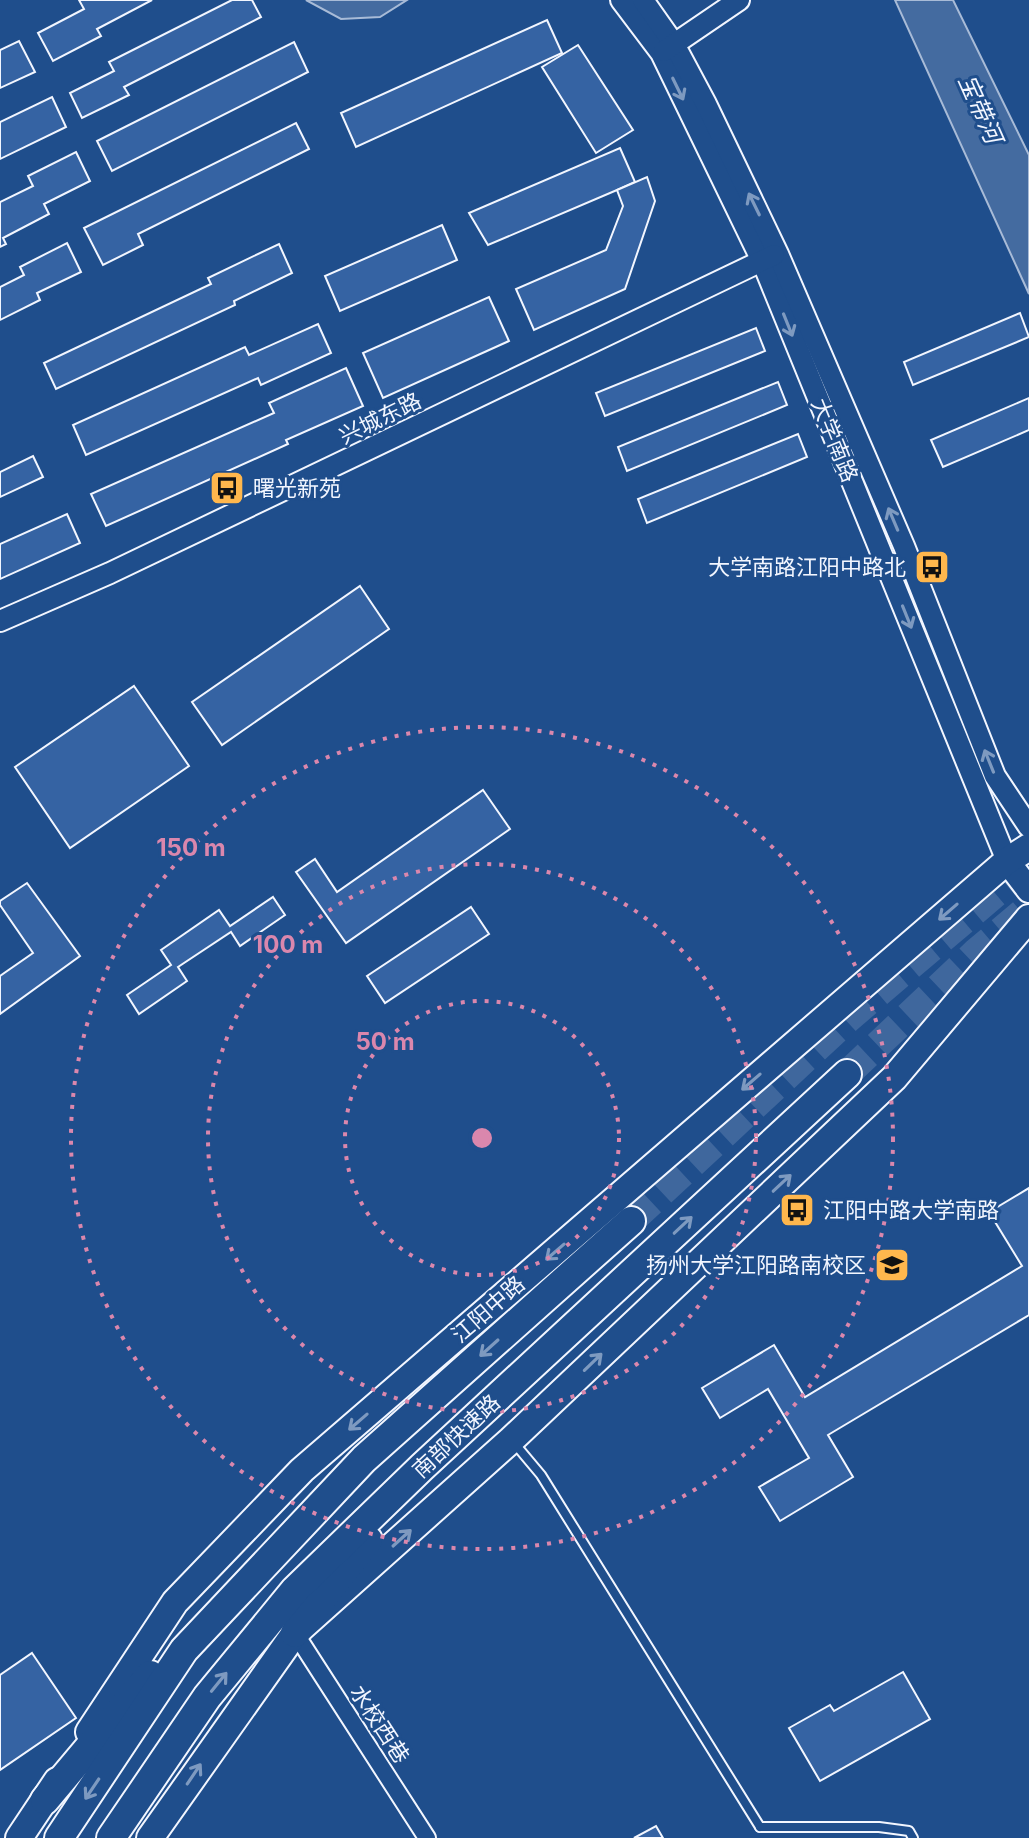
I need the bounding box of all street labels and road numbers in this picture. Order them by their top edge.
street label: 兴城东路 [335,387,425,449]
street label: 大学南路 [806,394,864,486]
street label: 江阳中路 [446,1270,530,1348]
street label: 南部快速路 [407,1389,505,1483]
street label: 水校西巷 [345,1680,415,1768]

